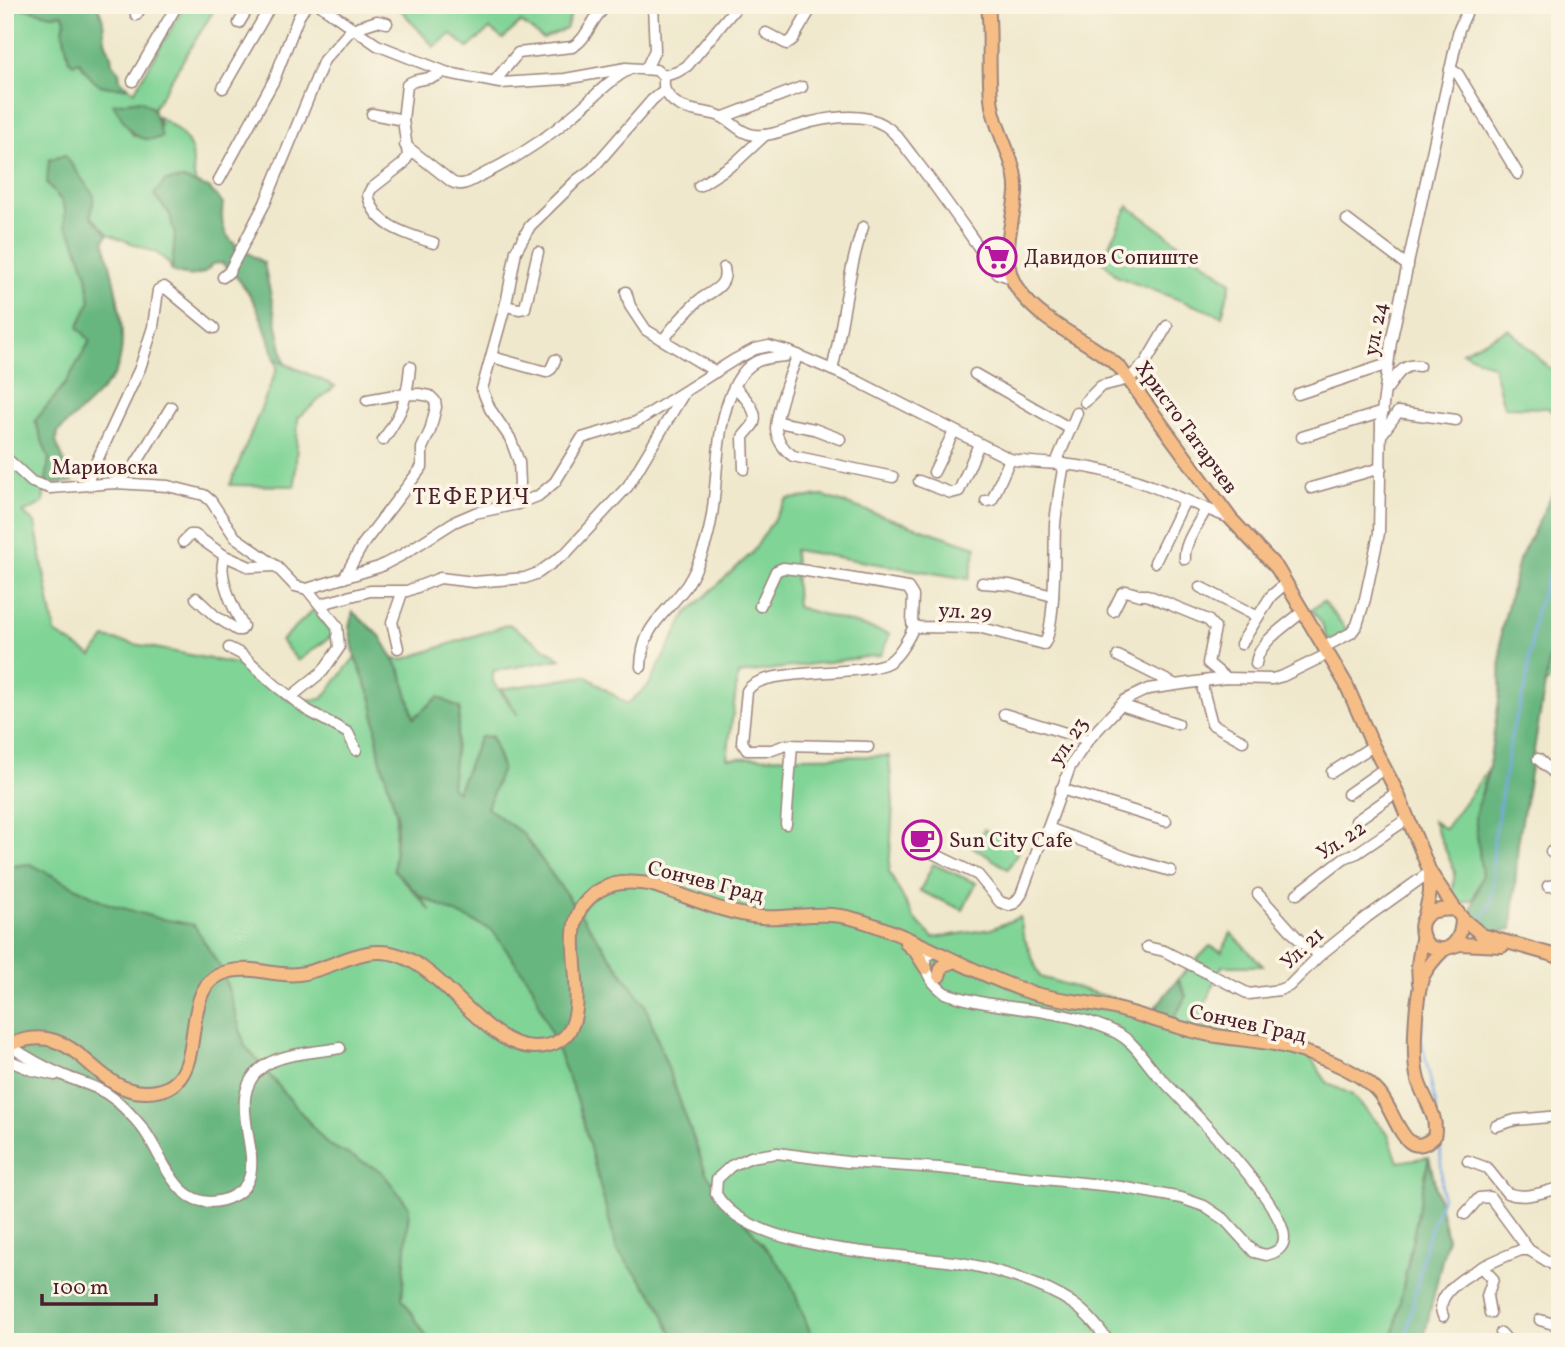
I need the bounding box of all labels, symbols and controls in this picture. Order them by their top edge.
supermarket icon: Давидов Сопиште [976,236,1018,278]
place label: Давидов Сопиште [1024,244,1199,273]
street label: ул. 24 [1357,300,1396,359]
street label: Христо Татарчев [1128,355,1244,500]
street label: Мариовска [51,454,159,483]
district label: ТЕФЕРИЧ [413,482,531,514]
street label: ул. 29 [938,597,992,628]
street label: ул. 23 [1042,712,1096,772]
street label: Ул. 22 [1311,814,1372,868]
cafe icon: Sun City Cafe [901,819,943,861]
place label: Sun City Cafe [949,827,1073,856]
street label: Сончев Град [644,854,767,911]
street label: Ул. 21 [1275,921,1331,977]
street label: Сончев Град [1186,998,1309,1051]
scale bar [42,1263,156,1307]
text: 100 m [52,1274,109,1303]

